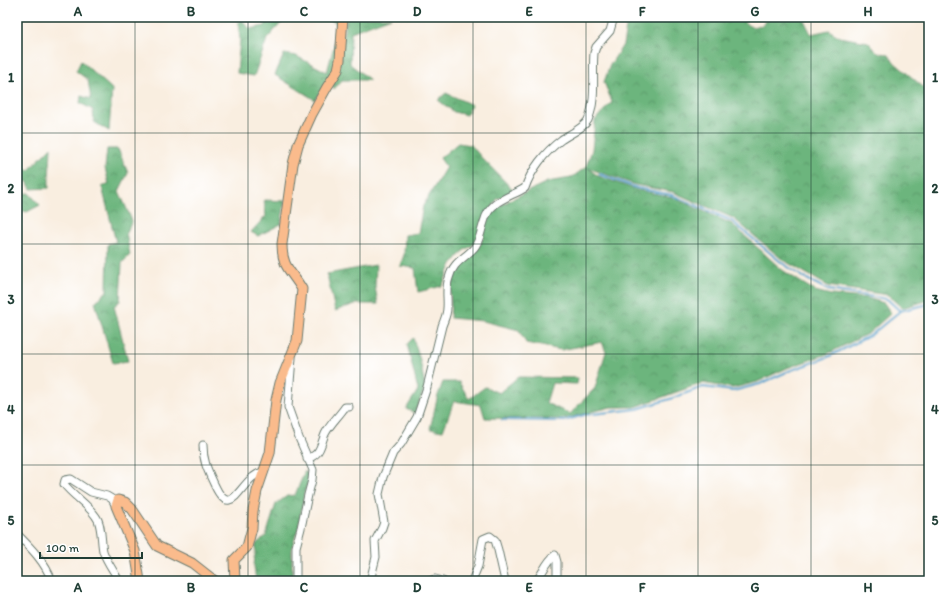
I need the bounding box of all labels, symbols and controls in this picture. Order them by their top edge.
text: A [73,4,83,19]
text: B [187,4,196,19]
text: C [300,4,309,19]
text: D [413,4,422,19]
text: E [525,4,533,19]
text: F [639,4,646,19]
text: G [751,4,760,19]
text: H [864,4,873,19]
text: 1 [8,70,14,85]
text: 1 [932,70,938,85]
text: 2 [8,181,15,196]
text: 2 [932,181,939,196]
text: 3 [7,292,15,307]
text: 3 [931,292,939,307]
text: 4 [7,402,15,417]
text: 4 [931,402,939,417]
text: 5 [8,513,15,528]
text: 5 [932,513,939,528]
scale bar [40,534,142,560]
text: 100 m [46,541,79,555]
text: A [73,580,83,595]
text: B [187,580,196,595]
text: C [300,580,309,595]
text: D [413,580,422,595]
text: E [525,580,533,595]
text: F [639,580,646,595]
text: G [751,580,760,595]
text: H [864,580,873,595]

